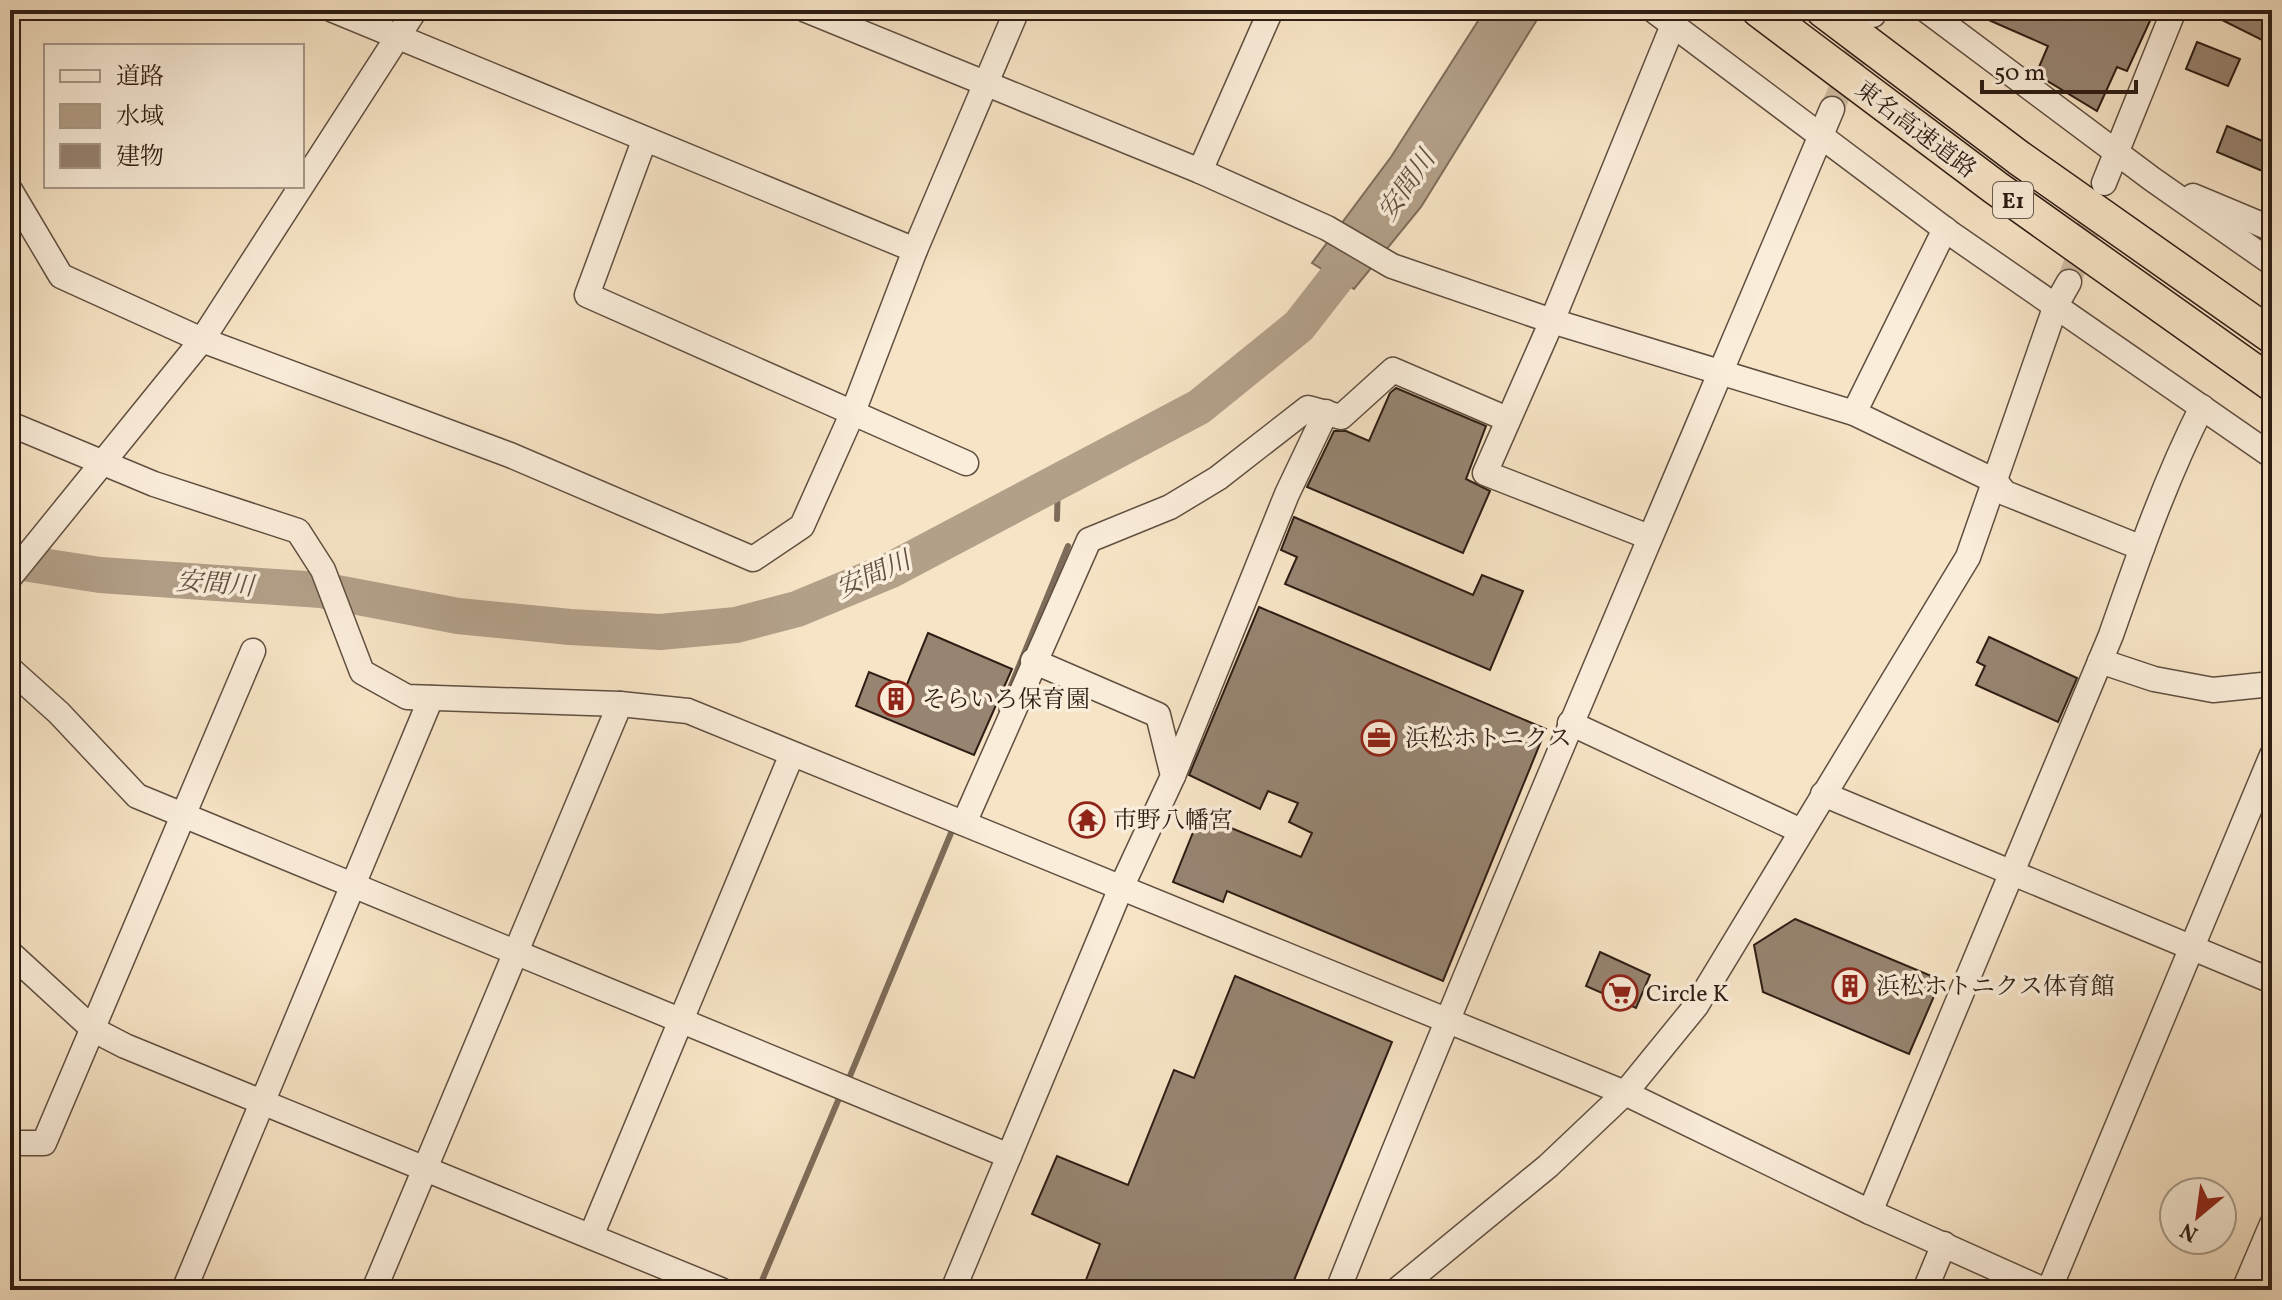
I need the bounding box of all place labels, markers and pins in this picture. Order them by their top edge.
building icon: そらいろ保育園 [877,680,915,718]
place label: そらいろ保育園 [922,684,1090,718]
office icon: 浜松ホトニクス [1360,719,1398,757]
place label: 浜松ホトニクス [1405,723,1572,757]
temple icon: 市野八幡宮 [1068,801,1106,839]
place label: 市野八幡宮 [1113,805,1233,839]
building icon: 浜松ホトニクス体育館 [1831,967,1869,1005]
place label: 浜松ホトニクス体育館 [1876,971,2115,1005]
supermarket icon: Circle K [1601,974,1639,1012]
place label: Circle K [1646,978,1729,1012]

